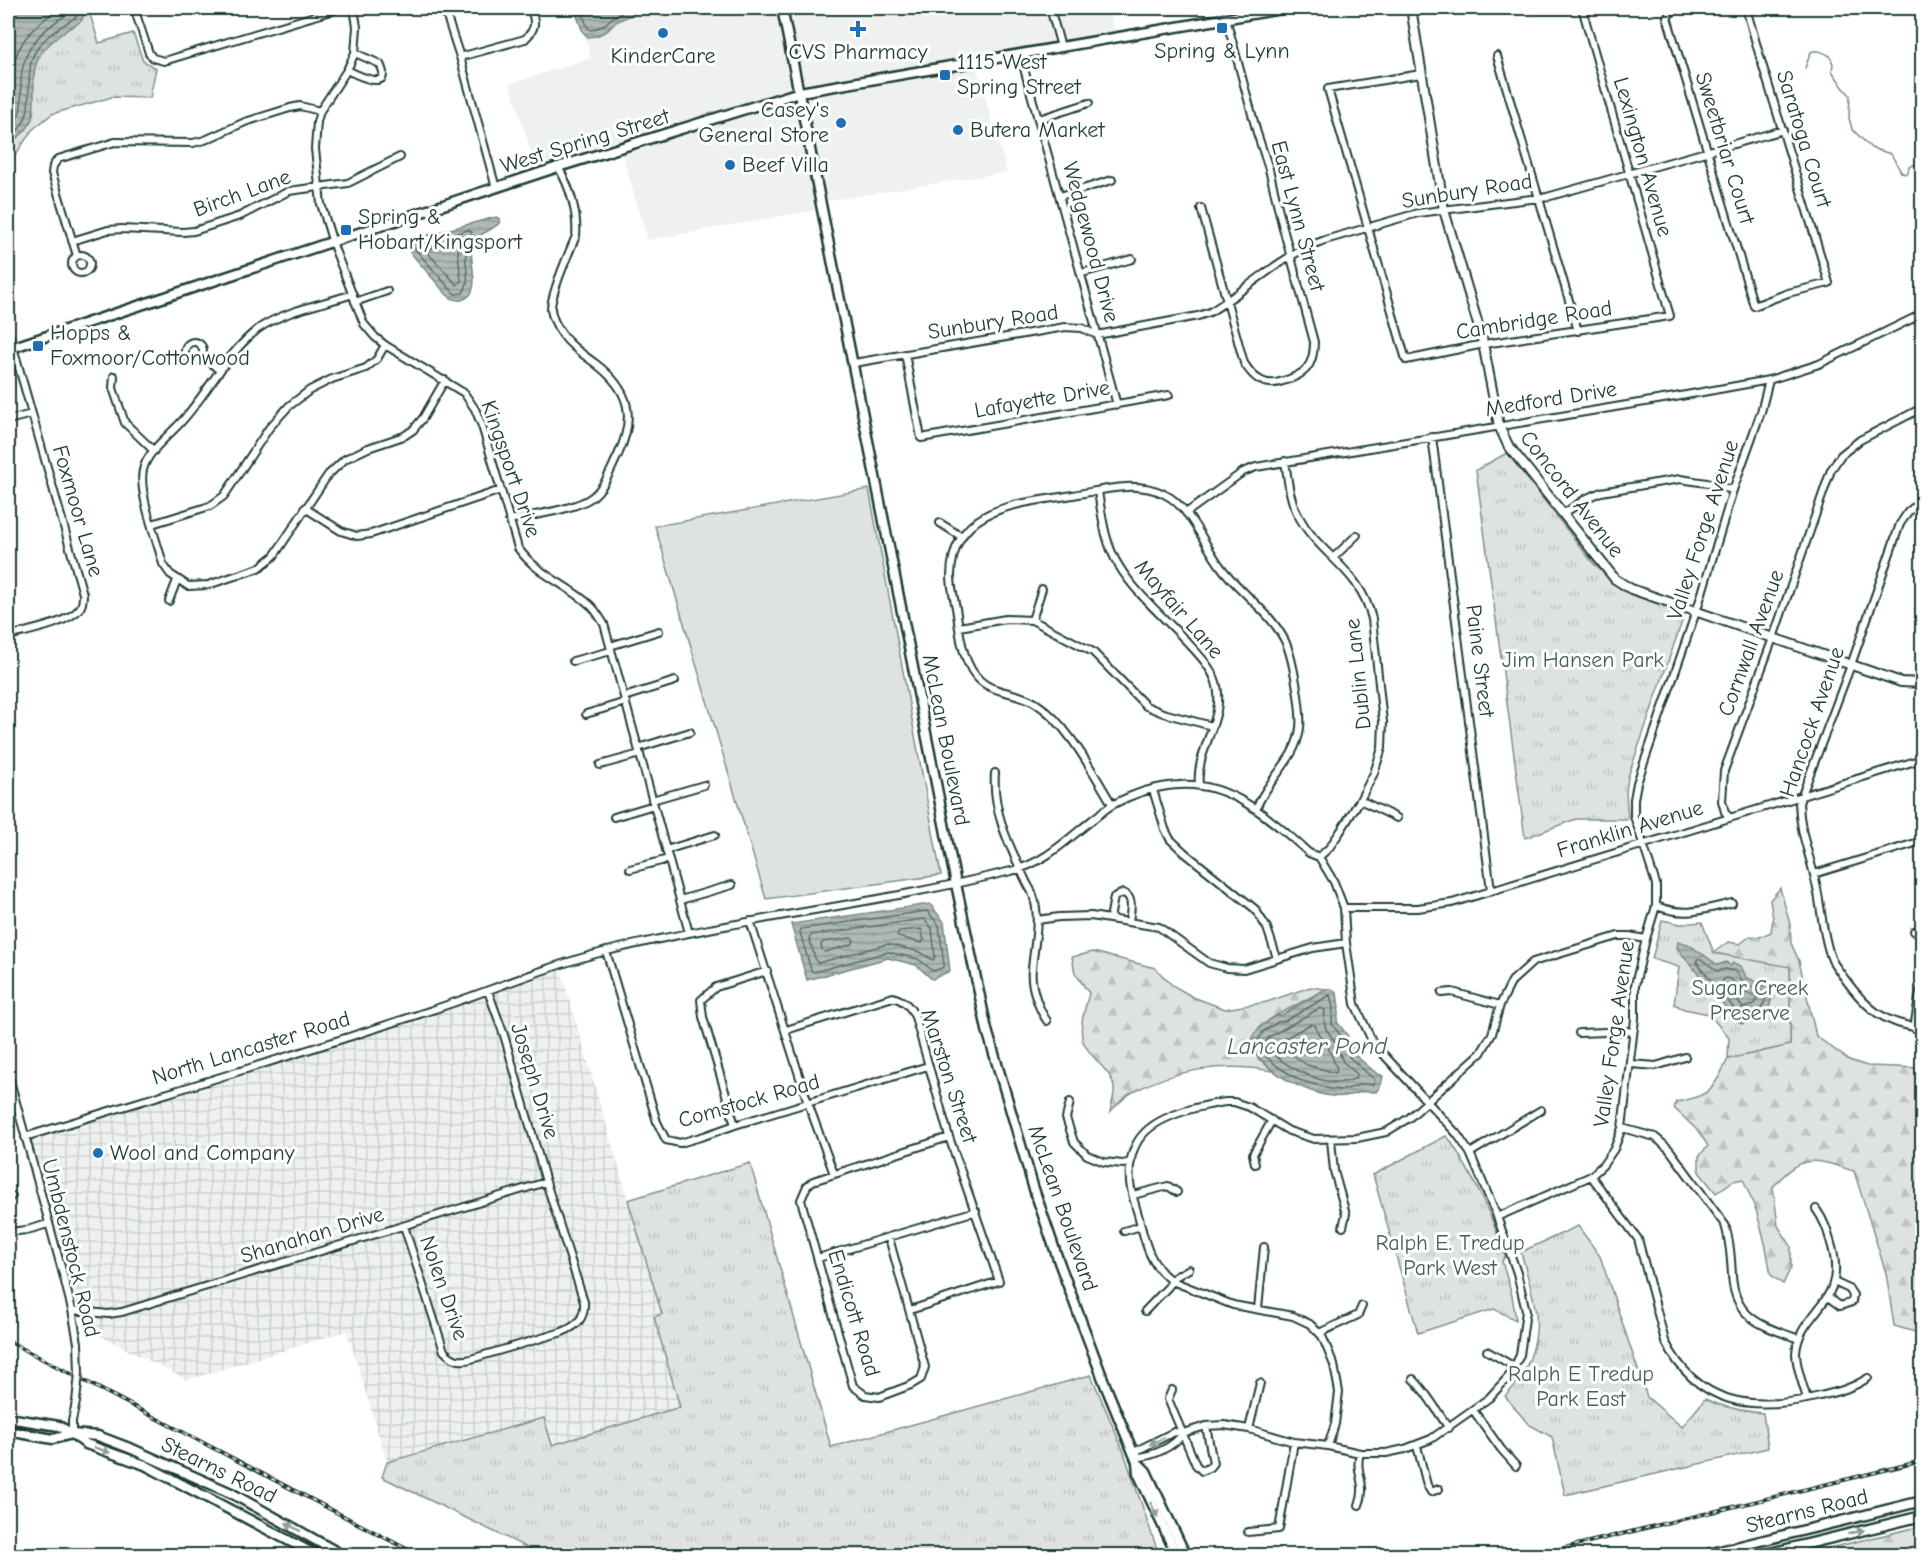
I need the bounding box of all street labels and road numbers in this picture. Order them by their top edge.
street label: Saratoga Court [1771,67,1837,211]
street label: Sweetbriar Court [1690,69,1761,228]
street label: Lexington Avenue [1608,74,1678,240]
street label: West Spring Street [497,103,673,179]
street label: East Lynn Street [1265,138,1331,295]
street label: Wedgewood Drive [1057,159,1125,325]
street label: Birch Lane [190,163,294,223]
street label: Sunbury Road [1400,168,1534,214]
street label: Cambridge Road [1454,295,1614,345]
street label: Sunbury Road [926,299,1060,345]
street label: Lafayette Drive [972,374,1112,424]
street label: Medford Drive [1483,376,1619,422]
street label: Kingsport Drive [475,397,547,541]
street label: Concord Avenue [1514,425,1630,563]
street label: Valley Forge Avenue [1662,437,1744,623]
street label: Foxmoor Lane [47,442,109,580]
street label: Mayfair Lane [1129,554,1229,664]
street label: Cornwall Avenue [1712,566,1790,720]
street label: Paine Street [1460,603,1500,720]
street label: Dublin Lane [1339,617,1377,731]
street label: Hancock Avenue [1774,643,1850,801]
street label: McLean Boulevard [917,652,975,828]
street label: Franklin Avenue [1554,794,1706,864]
street label: Valley Forge Avenue [1588,939,1640,1129]
street label: North Lancaster Road [149,1005,353,1091]
street label: Marston Street [915,1006,983,1147]
street label: Joseph Drive [505,1020,565,1142]
street label: Comstock Road [675,1068,823,1134]
street label: McLean Boulevard [1022,1122,1104,1294]
street label: Umbdenstock Road [36,1156,106,1340]
street label: Shanahan Drive [237,1201,387,1269]
street label: Nolen Drive [414,1232,474,1344]
street label: Endicott Road [822,1246,886,1380]
street label: Stearns Road [157,1431,281,1509]
street label: Stearns Road [1743,1483,1871,1539]

